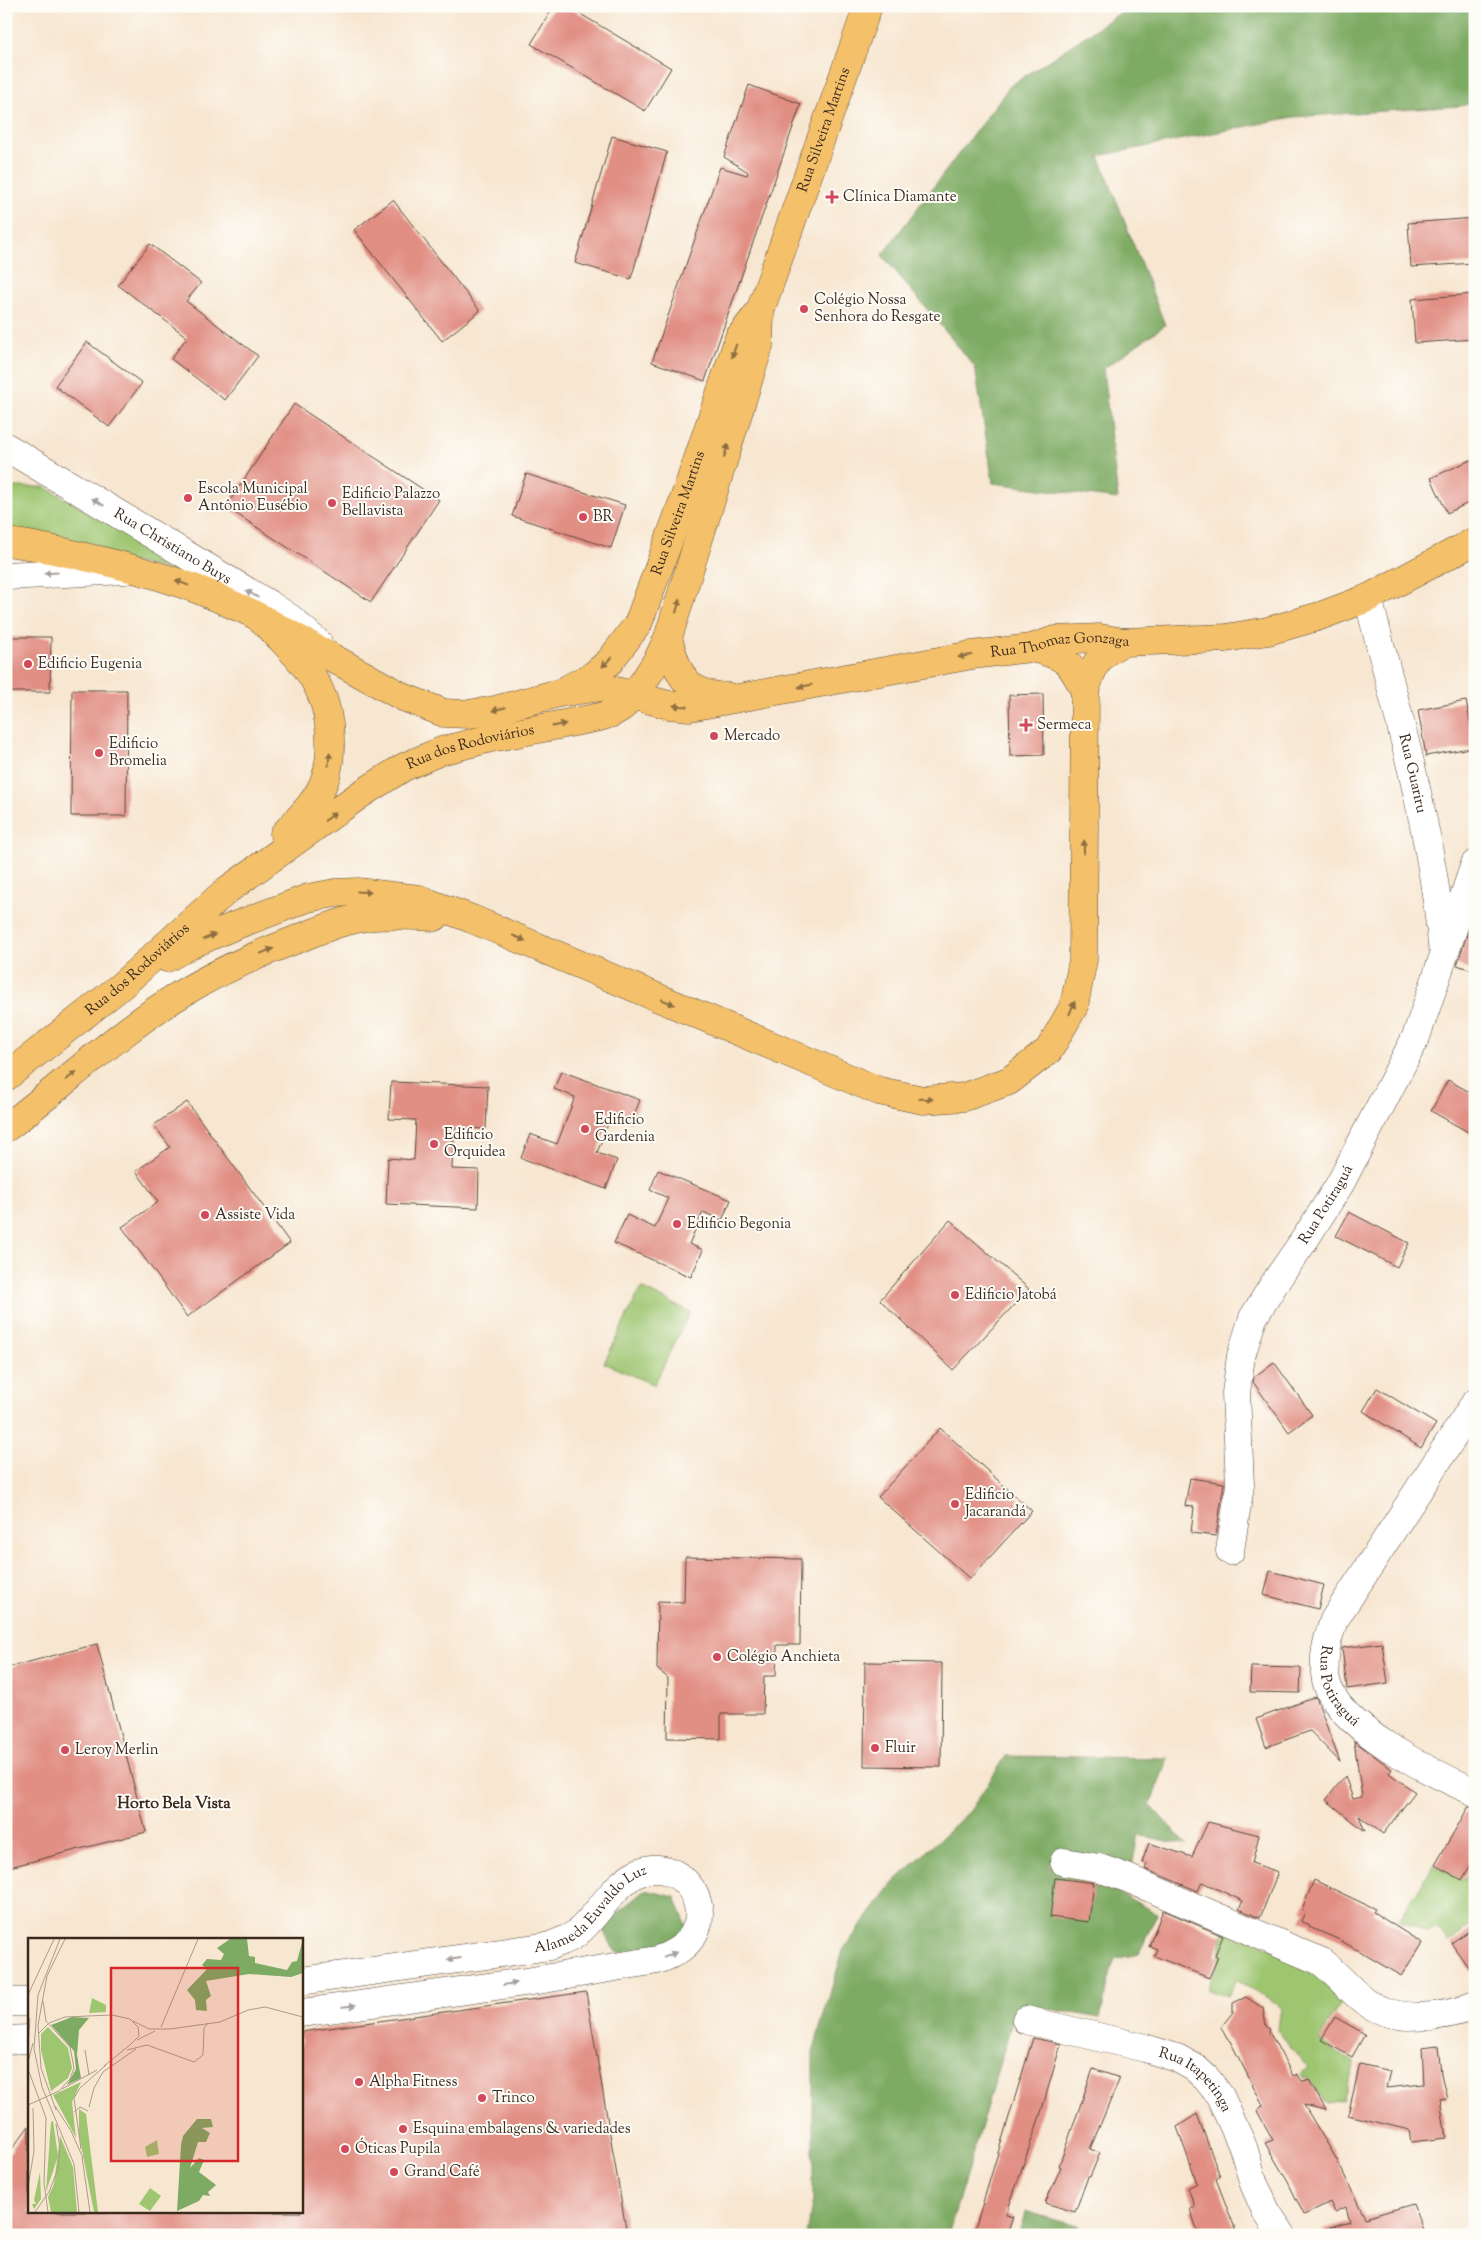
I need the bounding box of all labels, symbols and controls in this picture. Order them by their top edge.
street label: Rua Silveira Martins [792,64,856,195]
place label: Clínica Diamante [843,187,957,208]
marker: Clínica Diamante [825,190,839,204]
place label: Colégio Nossa Senhora do Resgate [814,290,941,328]
marker: Colégio Nossa Senhora do Resgate [798,303,810,315]
one-way arrow [730,344,737,359]
one-way arrow [723,444,730,459]
street label: Rua Silveira Martins [646,448,710,578]
place label: Escola Municipal Antônio Eusébio [198,479,308,517]
place label: Edificio Palazzo Bellavista [342,484,440,522]
marker: Escola Municipal Antônio Eusébio [182,492,194,504]
marker: Edificio Palazzo Bellavista [326,497,338,509]
one-way arrow [91,498,104,507]
street label: Rua Christiano Buys [110,503,235,590]
place label: BR [593,507,613,528]
marker: BR [577,511,589,523]
one-way arrow [42,570,58,578]
one-way arrow [174,579,189,587]
one-way arrow [245,590,260,598]
one-way arrow [674,599,682,614]
street label: Rua Thomaz Gonzaga [989,627,1130,663]
one-way arrow [956,653,972,661]
place label: Edificio Eugenia [38,654,142,675]
one-way arrow [602,656,614,668]
marker: Edificio Eugenia [22,658,34,670]
one-way arrow [797,682,813,690]
one-way arrow [672,702,688,710]
one-way arrow [491,705,506,713]
place label: Sermeca [1037,715,1092,736]
marker: Sermeca [1019,718,1033,732]
street label: Rua dos Rodoviários [403,719,536,775]
one-way arrow [551,721,567,729]
place label: Mercado [724,726,780,747]
marker: Mercado [708,730,720,742]
street label: Rua Guariru [1393,732,1432,815]
place label: Edificio Bromelia [109,734,167,772]
marker: Edificio Bromelia [93,747,105,759]
one-way arrow [325,751,333,767]
one-way arrow [323,812,337,822]
one-way arrow [1080,838,1088,854]
one-way arrow [356,889,372,897]
street label: Rua dos Rodoviários [81,918,194,1021]
one-way arrow [202,932,216,940]
one-way arrow [512,935,526,943]
one-way arrow [260,947,275,955]
one-way arrow [661,998,675,1006]
one-way arrow [1068,1000,1076,1015]
one-way arrow [65,1070,78,1081]
one-way arrow [919,1095,935,1103]
place label: Edificio Gardenia [595,1110,655,1148]
marker: Edificio Gardenia [579,1123,591,1135]
place label: Edificio Orquidea [444,1125,506,1163]
marker: Edificio Orquidea [428,1138,440,1150]
street label: Rua Potiraguá [1294,1161,1359,1248]
place label: Assiste Vida [215,1205,295,1226]
marker: Assiste Vida [199,1209,211,1221]
place label: Edificio Begonia [687,1214,791,1235]
marker: Edificio Begonia [671,1218,683,1230]
place label: Edificio Jatobá [965,1285,1057,1306]
marker: Edificio Jatobá [949,1289,961,1301]
place label: Edificio Jacarandá [964,1485,1026,1523]
marker: Edificio Jacarandá [949,1498,961,1510]
street label: Rua Potiraguá [1314,1644,1364,1732]
place label: Colégio Anchieta [727,1647,840,1668]
marker: Colégio Anchieta [711,1651,723,1663]
place label: Fluir [885,1738,916,1759]
place label: Leroy Merlin [75,1740,159,1761]
marker: Fluir [869,1742,881,1754]
marker: Leroy Merlin [59,1744,71,1756]
district label: Horto Bela Vista [117,1793,231,1816]
street label: Alameda Euvaldo Luz [533,1860,650,1959]
inset map [28,1938,302,2214]
one-way arrow [663,1951,678,1959]
one-way arrow [445,1955,461,1963]
one-way arrow [503,1980,519,1988]
one-way arrow [342,2002,358,2010]
street label: Rua Itapetinga [1156,2042,1236,2116]
place label: Alpha Fitness [369,2072,457,2093]
marker: Alpha Fitness [353,2076,365,2088]
place label: Trinco [492,2088,535,2109]
marker: Trinco [476,2092,488,2104]
place label: Esquina embalagens & variedades [413,2119,631,2140]
marker: Esquina embalagens & variedades [397,2123,409,2135]
place label: Óticas Pupila [355,2137,441,2160]
marker: Óticas Pupila [339,2143,351,2155]
place label: Grand Café [404,2162,480,2183]
marker: Grand Café [388,2166,400,2178]

